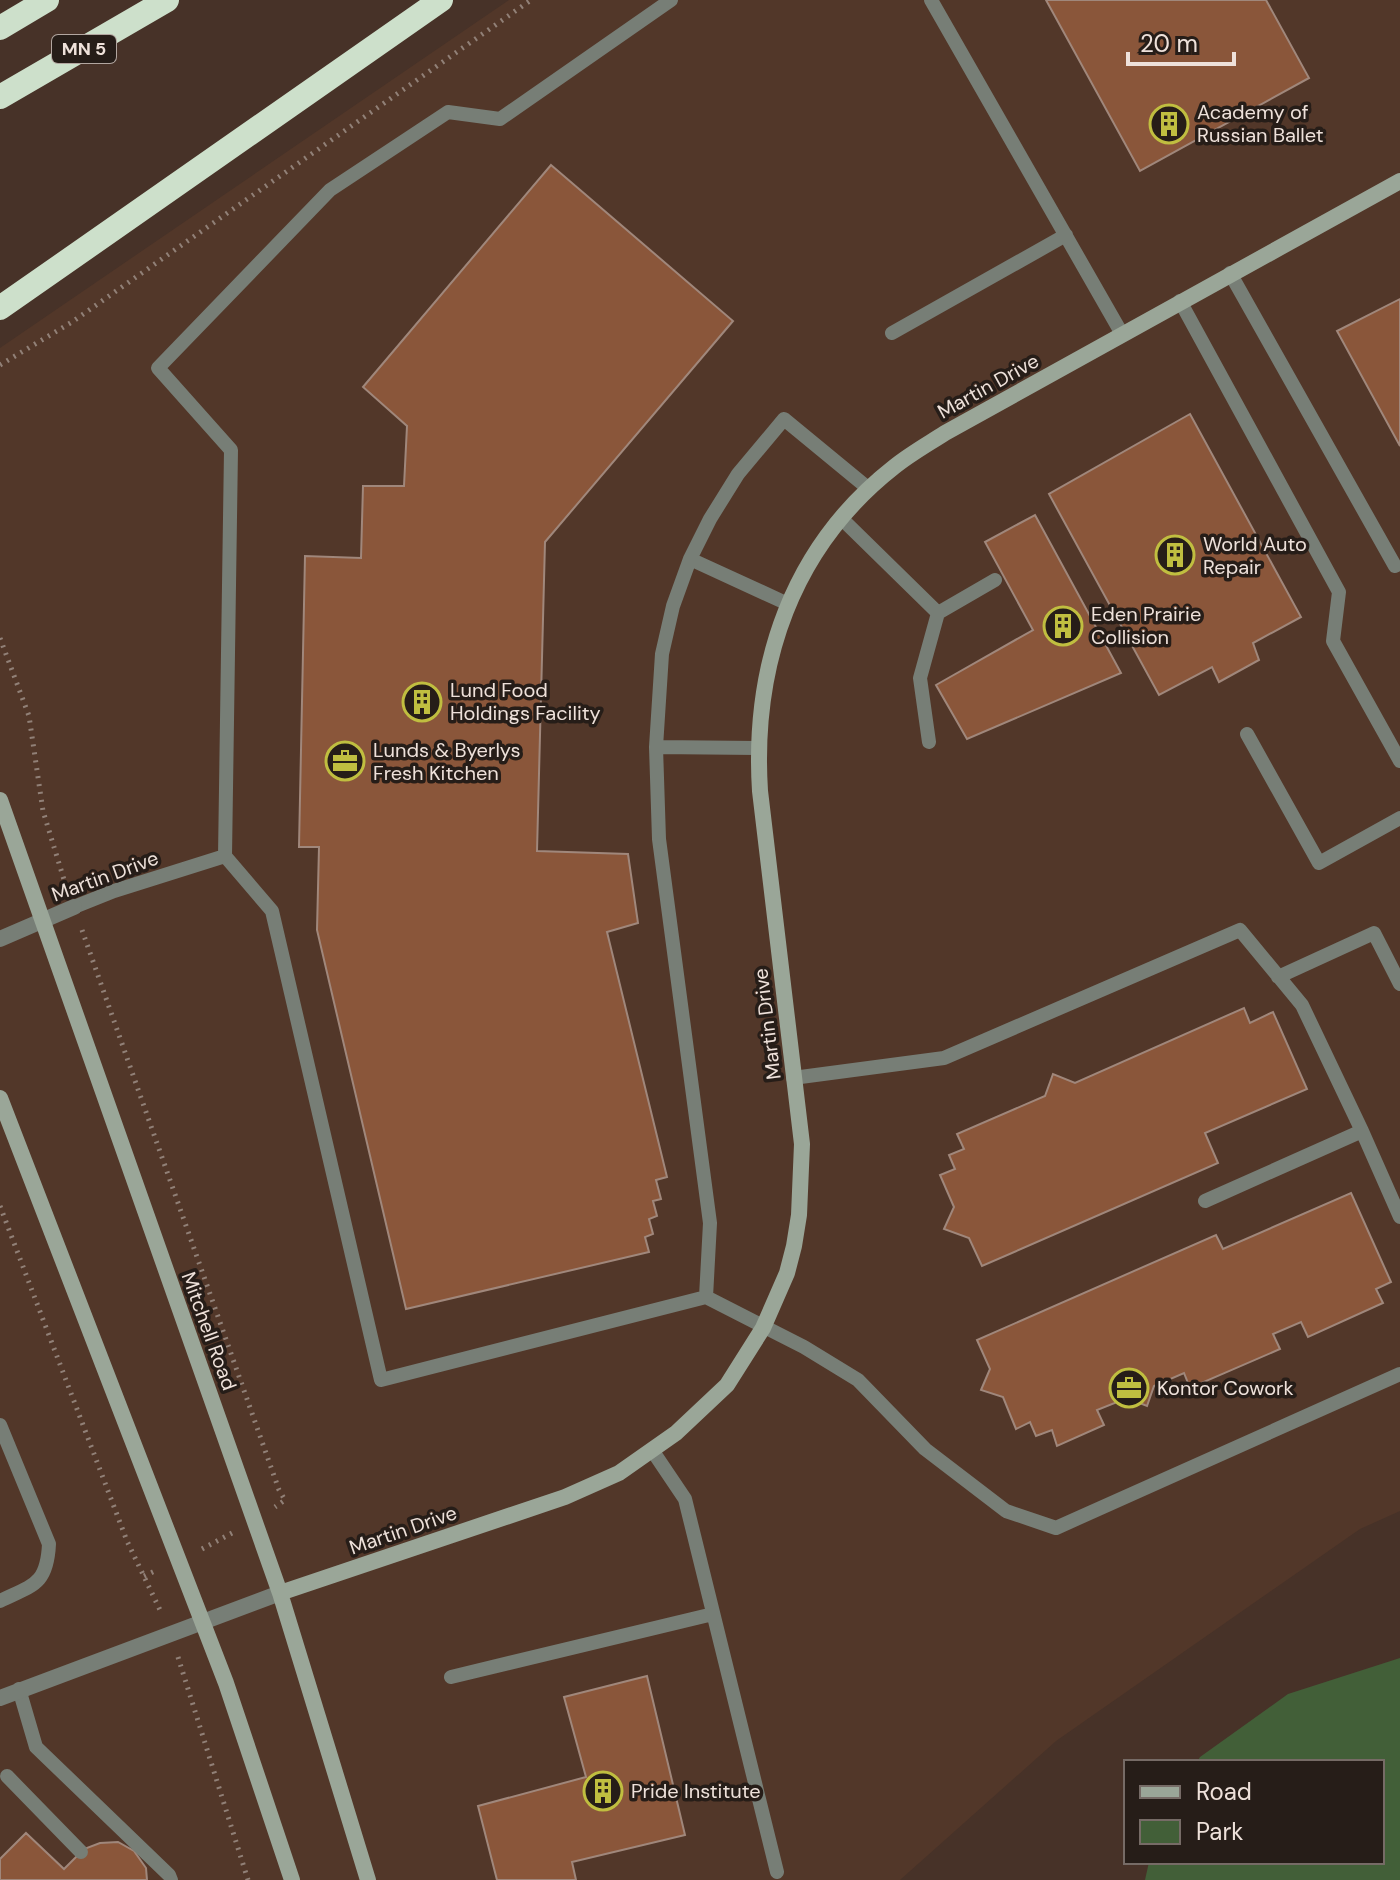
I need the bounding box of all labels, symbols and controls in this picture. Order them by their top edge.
scale bar [1128,16,1234,66]
text: 20 m [1140,28,1198,59]
road number: MN 5 [52,35,116,63]
place label: Academy of Russian Ballet [1197,99,1324,148]
building icon: Academy of Russian Ballet [1148,103,1190,145]
street label: Martin Drive [933,348,1043,424]
place label: World Auto Repair [1203,531,1307,580]
building icon: World Auto Repair [1154,534,1196,576]
place label: Eden Prairie Collision [1091,601,1201,650]
building icon: Eden Prairie Collision [1042,605,1084,647]
place label: Lund Food Holdings Facility [450,677,601,726]
building icon: Lund Food Holdings Facility [401,681,443,723]
place label: Lunds & Byerlys Fresh Kitchen [373,737,520,786]
office icon: Lunds & Byerlys Fresh Kitchen [324,740,366,782]
street label: Martin Drive [48,845,162,907]
street label: Martin Drive [747,967,787,1081]
street label: Mitchell Road [176,1268,242,1394]
office icon: Kontor Cowork [1108,1367,1150,1409]
place label: Kontor Cowork [1157,1375,1294,1401]
street label: Martin Drive [346,1499,460,1561]
legend [1124,1760,1384,1864]
building icon: Pride Institute [582,1770,624,1812]
text: Road [1196,1776,1252,1807]
place label: Pride Institute [631,1778,761,1804]
text: Park [1196,1816,1243,1847]

